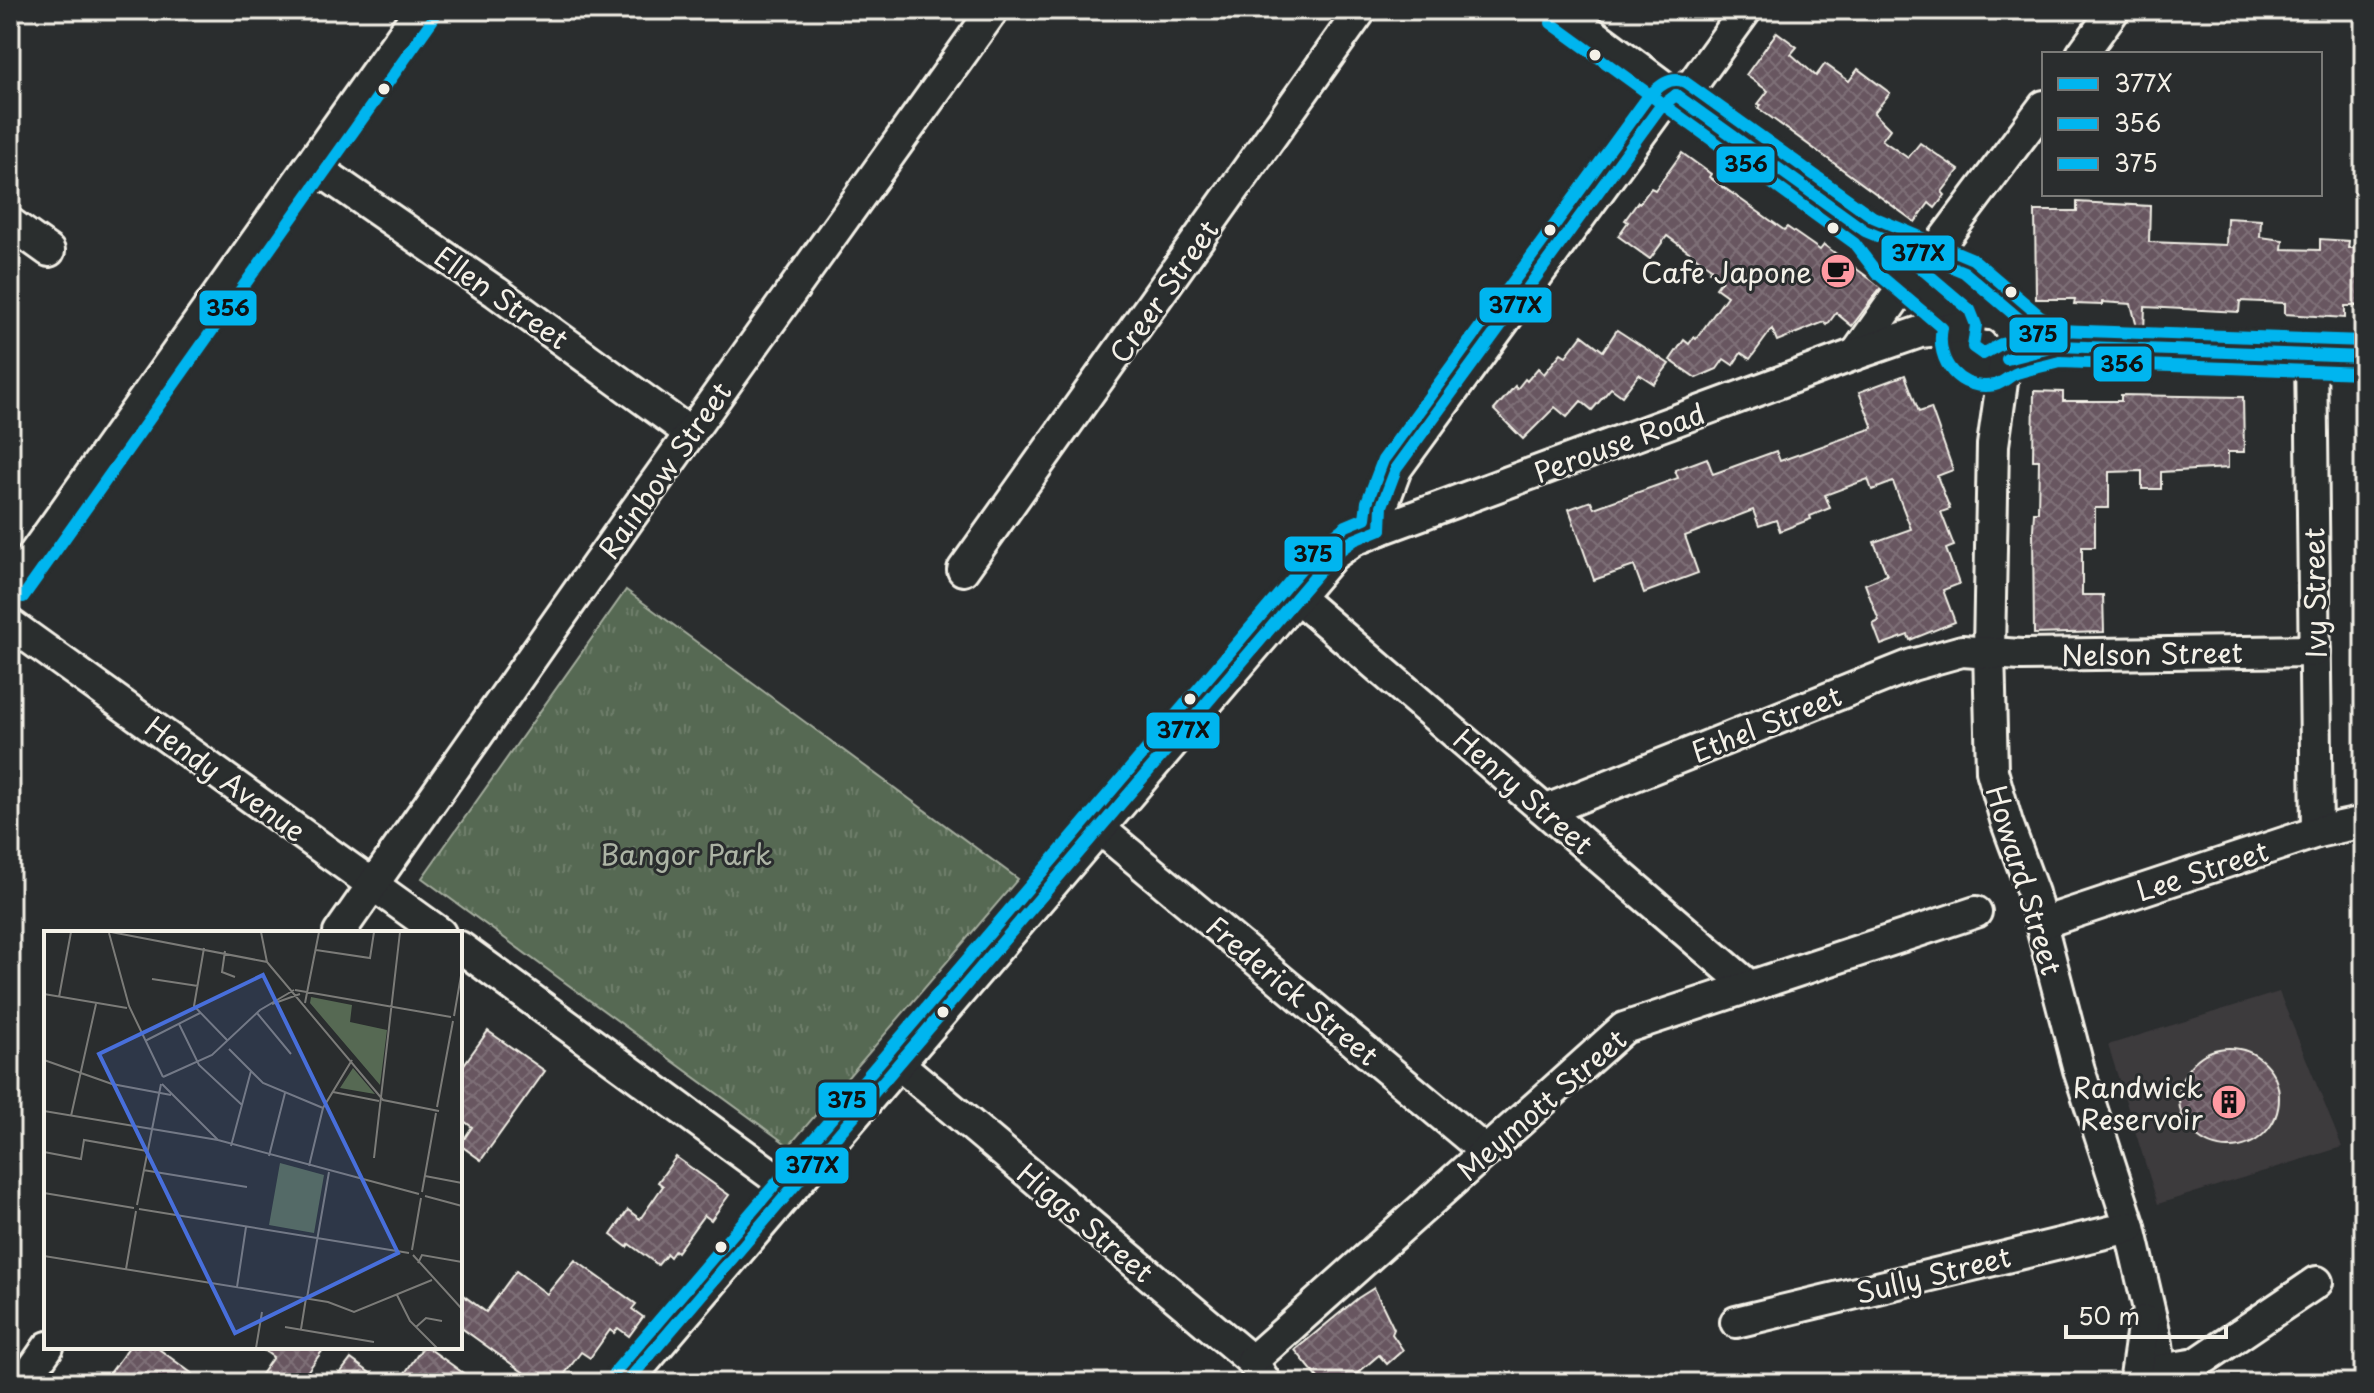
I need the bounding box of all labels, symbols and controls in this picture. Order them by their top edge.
unlabelled marker [1587,47,1603,63]
legend [2042,52,2322,196]
text: 377X [2114,64,2172,100]
unlabelled marker [376,81,392,97]
text: 356 [2114,104,2161,140]
text: 375 [2114,144,2158,180]
line badge: 356 [1715,145,1776,184]
text: 356 [1724,146,1768,179]
street label: Creer Street [1098,210,1228,372]
unlabelled marker [1825,220,1841,236]
unlabelled marker [1542,222,1558,238]
line badge: 377X [1880,234,1956,272]
street label: Ellen Street [426,235,578,359]
text: 377X [1891,235,1945,268]
place label: Cafe Japone [1641,250,1812,293]
cafe icon: Cafe Japone [1819,252,1857,290]
unlabelled marker [2003,284,2019,300]
line badge: 377X [1478,286,1553,324]
text: 377X [1488,287,1542,320]
line badge: 356 [198,289,258,327]
text: 356 [206,290,250,323]
line badge: 375 [2008,316,2069,354]
text: 375 [2018,316,2058,349]
line badge: 356 [2092,345,2153,383]
text: 356 [2100,346,2144,379]
street label: Rainbow Street [587,373,741,567]
street label: Perouse Road [1527,391,1711,493]
street label: Ivy Street [2291,527,2337,659]
line badge: 375 [1283,535,1344,573]
text: 375 [1293,536,1333,569]
street label: Nelson Street [2061,630,2243,676]
street label: Ethel Street [1684,673,1848,773]
unlabelled marker [1182,691,1198,707]
street label: Hendy Avenue [137,705,315,851]
line badge: 377X [1145,711,1221,750]
text: 377X [1156,712,1210,745]
street label: Henry Street [1444,718,1604,864]
street label: Howard Street [1976,780,2074,980]
street label: Lee Street [2130,828,2274,912]
park label: Bangor Park [600,832,772,875]
street label: Frederick Street [1197,905,1389,1075]
inset map [44,931,462,1349]
unlabelled marker [935,1004,951,1020]
street label: Meymott Street [1446,1018,1636,1190]
place label: Randwick Reservoir [2072,1065,2203,1140]
line badge: 375 [817,1081,878,1119]
text: 375 [827,1082,867,1115]
building icon: Randwick Reservoir [2210,1083,2248,1121]
line badge: 377X [774,1146,850,1185]
text: 377X [785,1147,839,1180]
street label: Higgs Street [1008,1152,1164,1292]
street label: Sully Street [1851,1234,2015,1314]
unlabelled marker [713,1239,729,1255]
scale bar [2066,1289,2226,1339]
text: 50 m [2078,1297,2140,1333]

